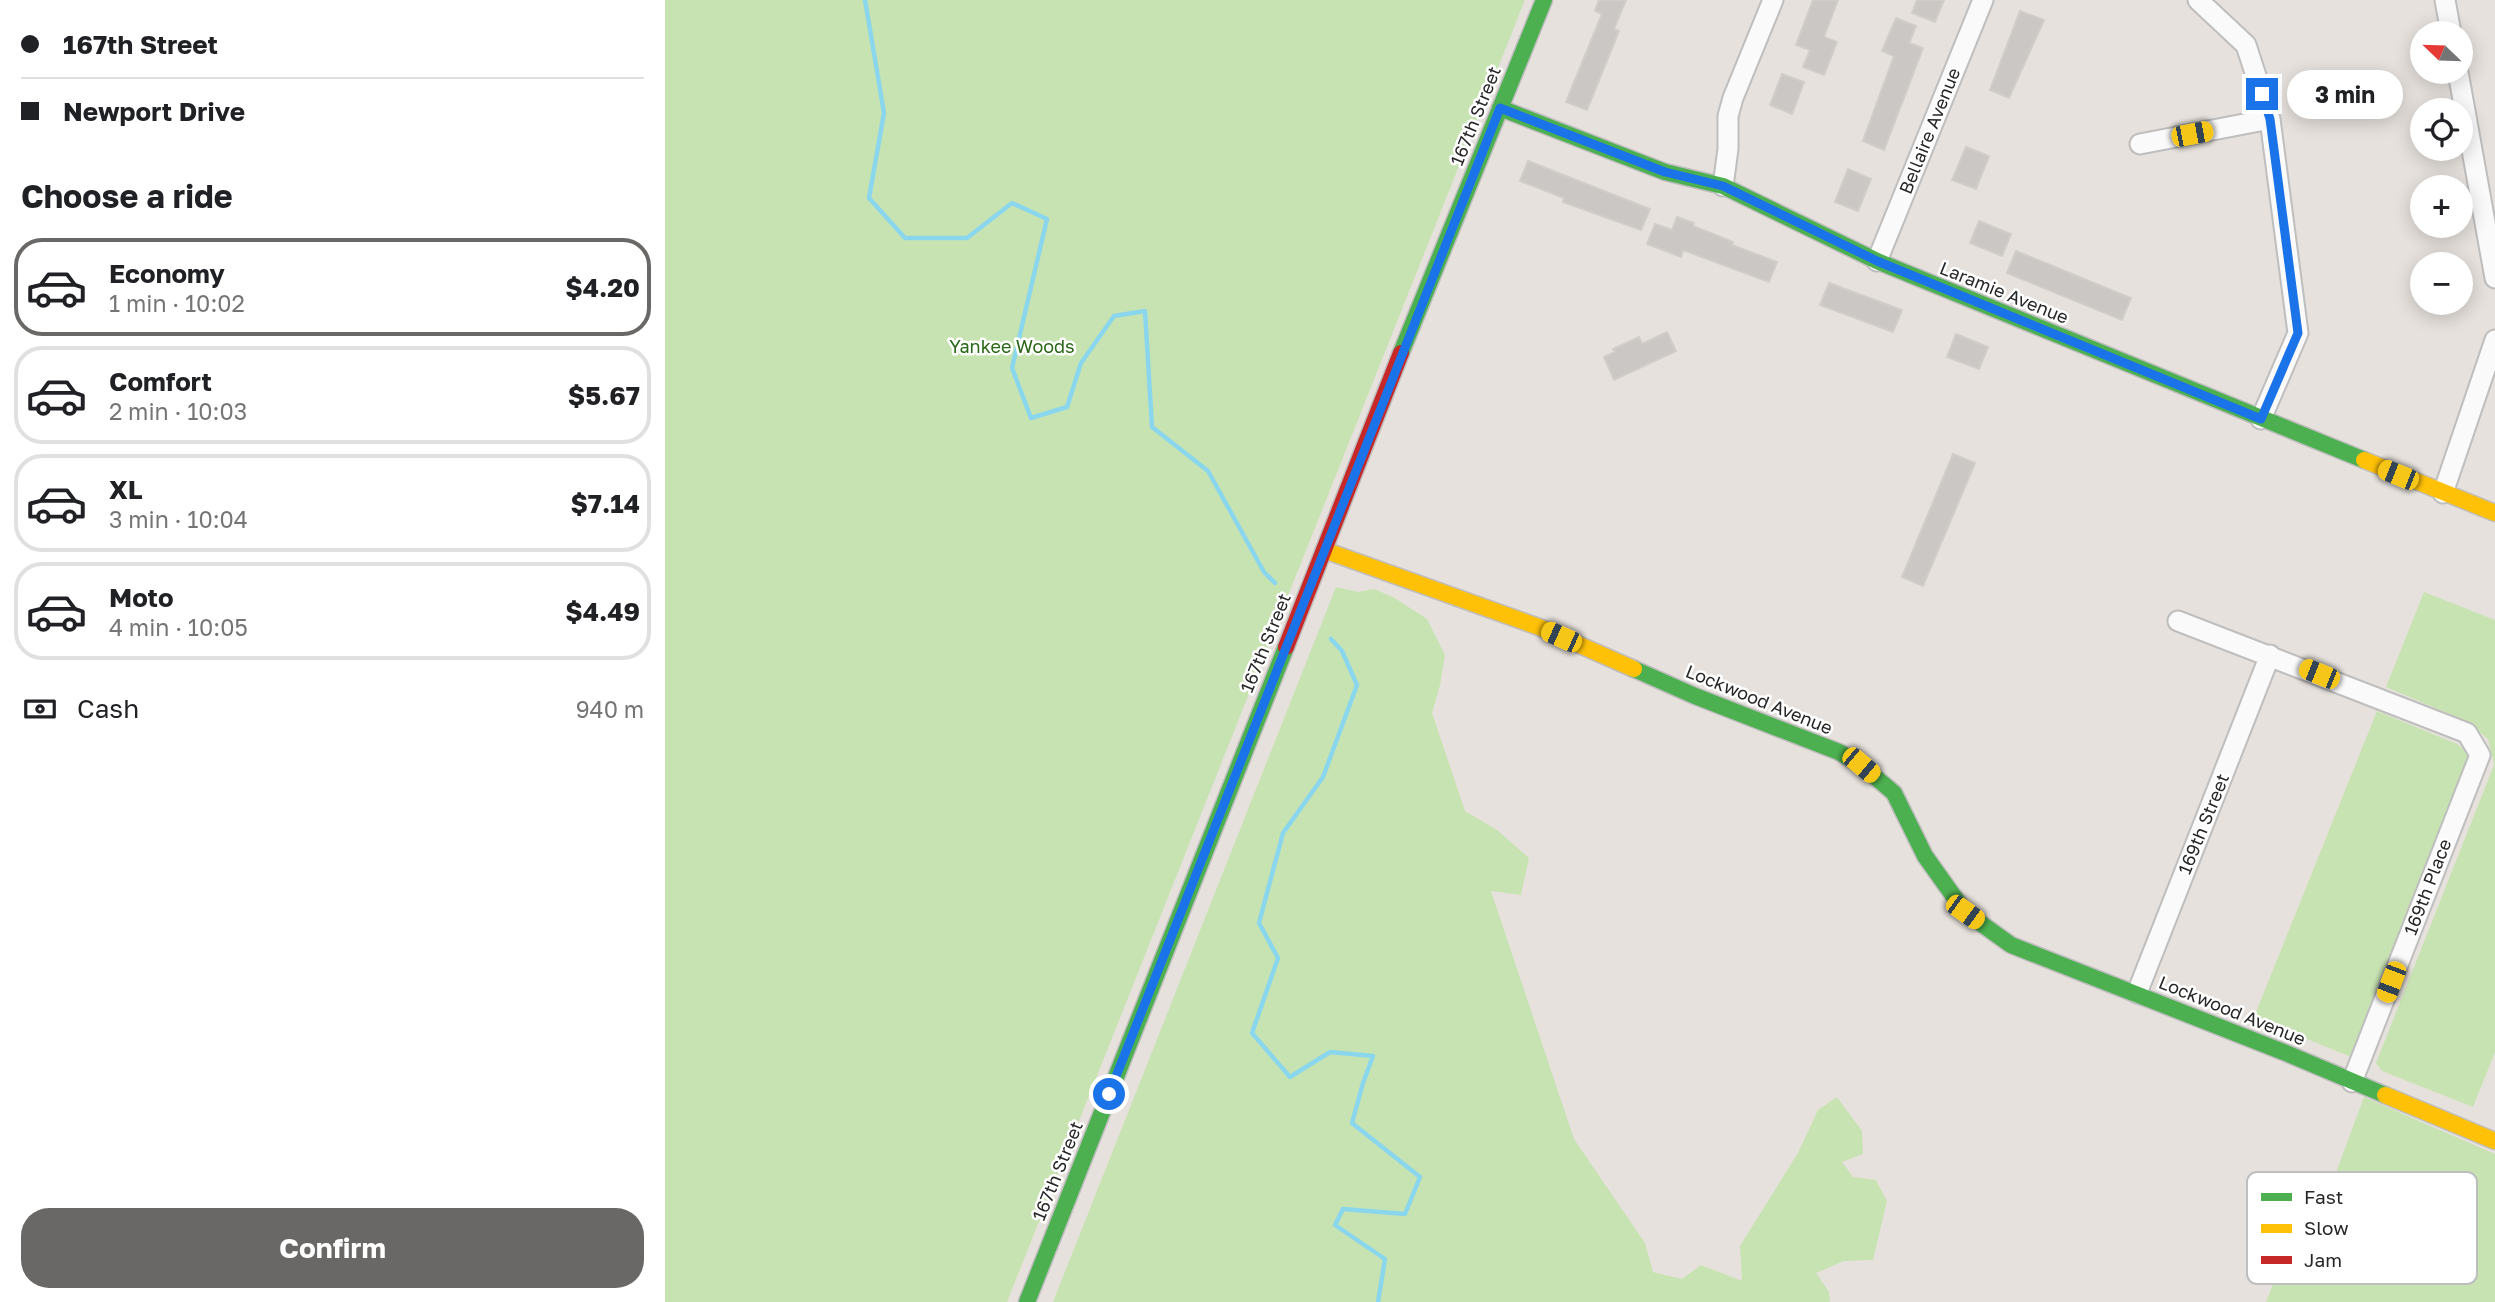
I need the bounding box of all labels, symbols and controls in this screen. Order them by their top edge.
north arrow [2410,21,2473,84]
map controls [2410,21,2473,315]
text: 167th Street [63,29,218,60]
street label: 167th Street [1445,63,1505,169]
street label: Bellaire Avenue [1894,64,1964,197]
callout: 3 min [2287,70,2402,119]
route end [2246,78,2278,110]
text: 3 min [2315,80,2375,108]
text: Newport Drive [63,96,245,127]
button: locate [2410,98,2473,161]
car [2170,120,2215,148]
button: + [2410,175,2473,238]
text: Choose a ride [21,177,233,215]
button: − [2410,252,2473,315]
icon: car [25,256,88,319]
street label: Laramie Avenue [1937,256,2072,328]
text: Economy [109,258,225,289]
text: $4.20 [565,272,640,303]
text: 1 min · 10:02 [109,289,245,317]
park label: Yankee Woods [949,335,1075,357]
icon: car [25,364,88,427]
text: Comfort [109,366,212,397]
text: $5.67 [568,380,640,411]
text: 2 min · 10:03 [109,397,247,425]
car [2375,457,2422,493]
icon: car [25,472,88,535]
text: XL [109,474,143,505]
text: $7.14 [570,488,640,519]
text: 3 min · 10:04 [109,505,248,533]
icon: car [25,580,88,643]
text: Moto [109,582,174,613]
street label: 167th Street [1235,590,1295,696]
text: $4.49 [565,596,640,627]
text: 4 min · 10:05 [109,613,248,641]
car [1538,619,1585,655]
car [2296,656,2343,692]
street label: Lockwood Avenue [1683,660,1836,739]
icon: cash [21,690,59,728]
text: Cash [77,693,139,724]
text: 940 m [576,695,644,723]
car [1839,743,1884,787]
street label: 169th Street [2173,770,2233,877]
street label: 169th Place [2399,835,2455,938]
car [1942,891,1989,933]
car [2374,959,2409,1005]
street label: Lockwood Avenue [2156,971,2309,1050]
route start [1093,1078,1125,1110]
street label: 167th Street [1027,1118,1087,1224]
legend [2247,1172,2477,1284]
text: Fast [2304,1185,2343,1208]
button: Confirm [21,1208,644,1288]
text: Slow [2304,1216,2349,1239]
text: Jam [2304,1248,2342,1271]

